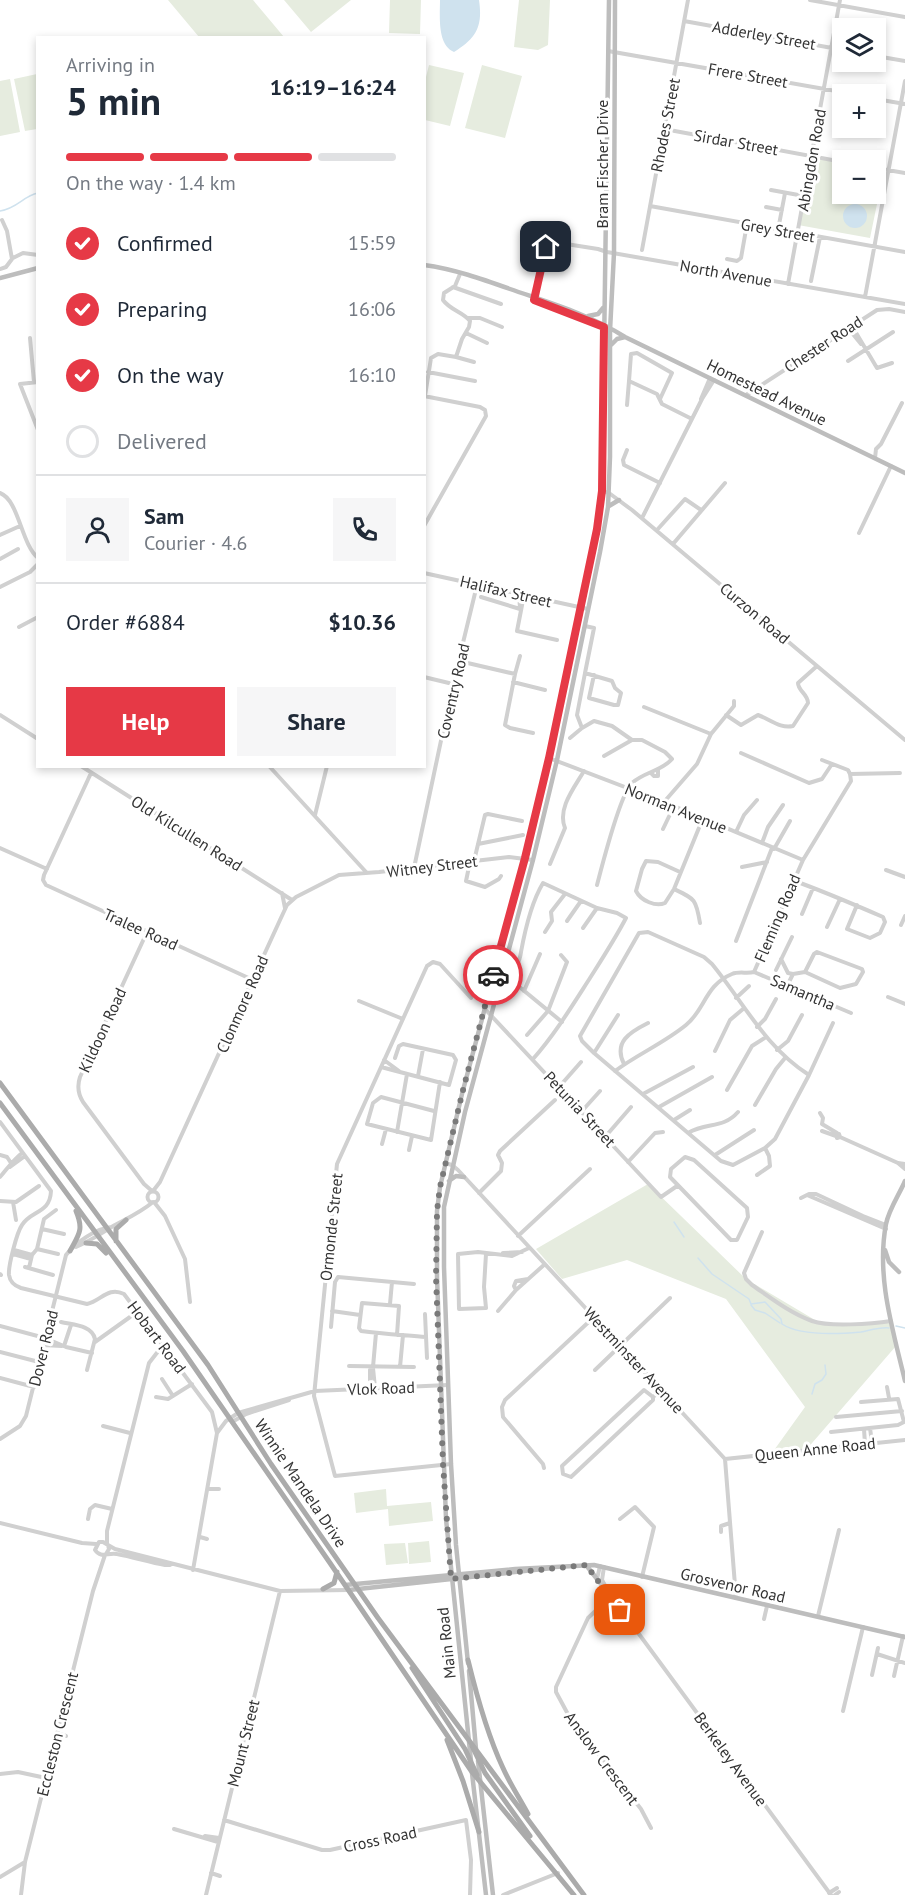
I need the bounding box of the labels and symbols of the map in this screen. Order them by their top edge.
street label: Adderley Street [711,16,818,54]
street label: Frere Street [707,58,790,92]
street label: Rhodes Street [646,76,684,174]
street label: Bram Fischer Drive [592,100,612,228]
street label: Abingdon Road [792,107,830,213]
street label: Sirdar Street [692,125,780,159]
street label: Grey Street [739,214,817,246]
pin [520,221,571,272]
street label: North Avenue [678,255,774,291]
street label: Chester Road [780,311,866,377]
street label: Homestead Avenue [704,354,830,430]
street label: Halifax Street [458,571,554,611]
street label: Curzon Road [716,578,794,648]
street label: Coventry Road [432,641,474,741]
street label: Norman Avenue [622,778,730,838]
street label: Old Kilcullen Road [128,791,246,875]
street label: Witney Street [385,850,479,882]
street label: Fleming Road [749,871,805,965]
street label: Tralee Road [101,904,181,954]
courier [463,945,523,1005]
street label: Clonmore Road [212,952,272,1056]
street label: Samantha [768,969,838,1015]
street label: Kildoon Road [74,984,130,1076]
street label: Petunia Street [540,1067,621,1152]
street label: Ormonde Street [315,1171,347,1282]
street label: Hobart Road [123,1297,191,1377]
street label: Westminster Avenue [580,1303,688,1417]
street label: Dover Road [24,1308,62,1388]
street label: Vlok Road [346,1377,415,1399]
street label: Winnie Mandela Drive [251,1415,351,1551]
street label: Queen Anne Road [754,1433,876,1465]
street label: Grosvenor Road [679,1563,787,1607]
pin [594,1584,645,1635]
street label: Main Road [432,1606,460,1680]
street label: Eccleston Crescent [32,1669,82,1798]
street label: Mount Street [223,1697,264,1789]
street label: Anslow Crescent [560,1707,644,1809]
street label: Berkeley Avenue [690,1708,772,1810]
street label: Cross Road [341,1821,419,1857]

